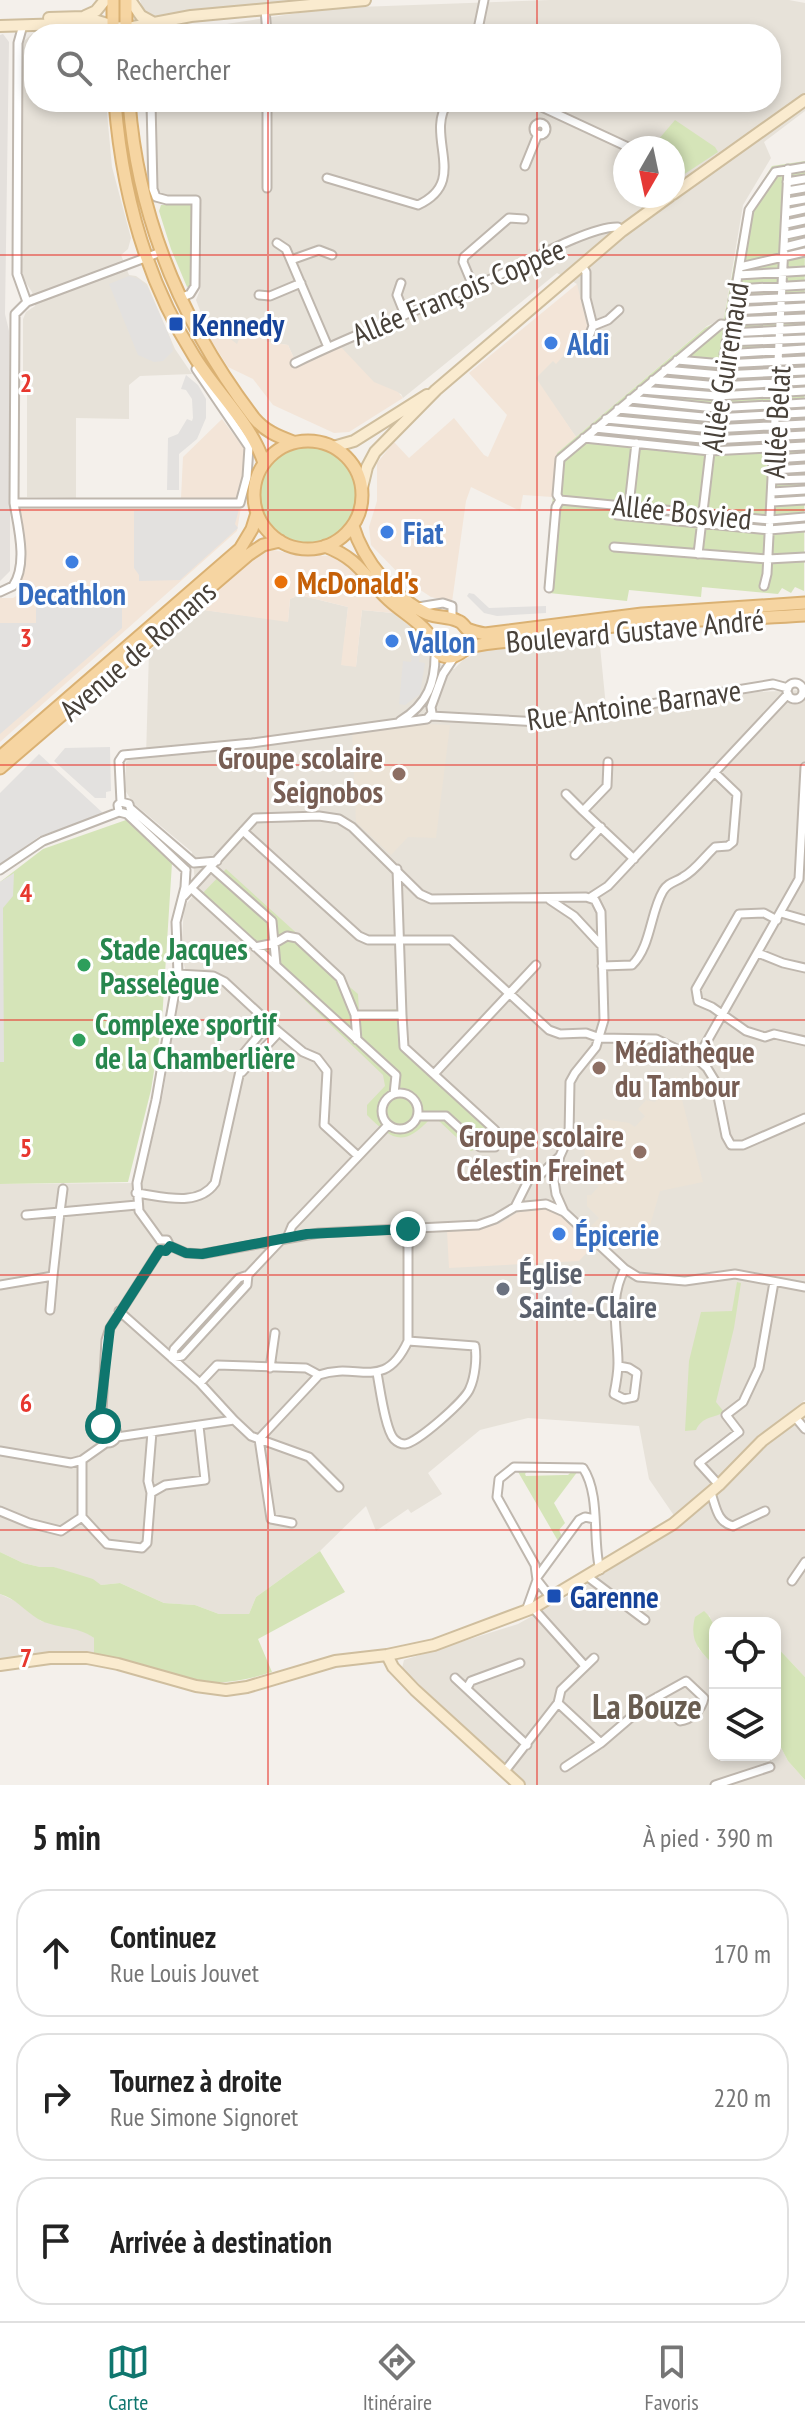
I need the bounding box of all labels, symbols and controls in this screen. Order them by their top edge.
search box [24,24,781,112]
icon: search [52,46,96,90]
text: Rechercher [116,49,230,88]
north arrow [613,136,685,208]
street label: Allée François Coppée [346,229,570,353]
street label: Allée Guiremaud [691,279,757,455]
place label: Kennedy [192,305,285,344]
marker: Kennedy [167,315,185,333]
place label: Aldi [566,324,609,363]
marker: Aldi [542,334,560,352]
street label: Allée Belat [754,364,798,479]
text: 2 [20,366,32,399]
street label: Allée Bosvied [610,484,754,538]
place label: Fiat [403,513,444,552]
marker: Fiat [378,523,396,541]
marker: Decathlon [63,553,81,571]
place label: McDonald's [297,563,418,602]
street label: Avenue de Romans [51,571,223,729]
marker: McDonald's [272,573,290,591]
place label: Decathlon [18,574,126,613]
street label: Boulevard Gustave André [504,599,766,661]
text: 3 [20,621,32,654]
place label: Vallon [407,622,475,661]
marker: Vallon [383,632,401,650]
street label: Rue Antoine Barnave [524,670,744,738]
place label: Groupe scolaire Seignobos [218,738,383,811]
marker: Groupe scolaire Seignobos [390,765,408,783]
text: 4 [20,876,33,909]
place label: Stade Jacques Passelègue [100,929,248,1002]
marker: Stade Jacques Passelègue [75,956,93,974]
place label: Complexe sportif de la Chamberlière [95,1004,296,1077]
marker: Complexe sportif de la Chamberlière [70,1031,88,1049]
place label: Médiathèque du Tambour [615,1032,755,1105]
marker: Médiathèque du Tambour [590,1059,608,1077]
place label: Groupe scolaire Célestin Freinet [457,1116,624,1189]
text: 5 [20,1131,32,1164]
marker: Groupe scolaire Célestin Freinet [631,1143,649,1161]
route end [390,1211,426,1247]
place label: Épicerie [575,1215,659,1254]
marker: Épicerie [550,1225,568,1243]
place label: Église Sainte-Claire [519,1253,657,1326]
marker: Église Sainte-Claire [494,1280,512,1298]
text: 6 [20,1386,32,1419]
route start [85,1408,121,1444]
place label: Garenne [570,1577,659,1616]
marker: Garenne [545,1587,563,1605]
map controls [709,1617,781,1761]
button: locate [709,1617,781,1689]
text: 7 [20,1641,32,1674]
district label: La Bouze [592,1684,702,1728]
button: layers [709,1689,781,1761]
text: 5 min [32,1815,101,1859]
text: À pied · 390 m [643,1821,773,1854]
text: Continuez [110,1917,216,1956]
icon: ahead [34,1931,78,1975]
text: 170 m [713,1937,771,1970]
text: Rue Louis Jouvet [110,1956,259,1989]
text: Tournez à droite [110,2061,282,2100]
icon: right [34,2075,78,2119]
text: 220 m [713,2081,771,2114]
text: Rue Simone Signoret [110,2100,298,2133]
icon: arrive [34,2219,78,2263]
text: Arrivée à destination [110,2222,332,2261]
tab: Carte [106,2340,150,2416]
tab: Itinéraire [363,2340,432,2416]
tab: Favoris [645,2340,699,2416]

